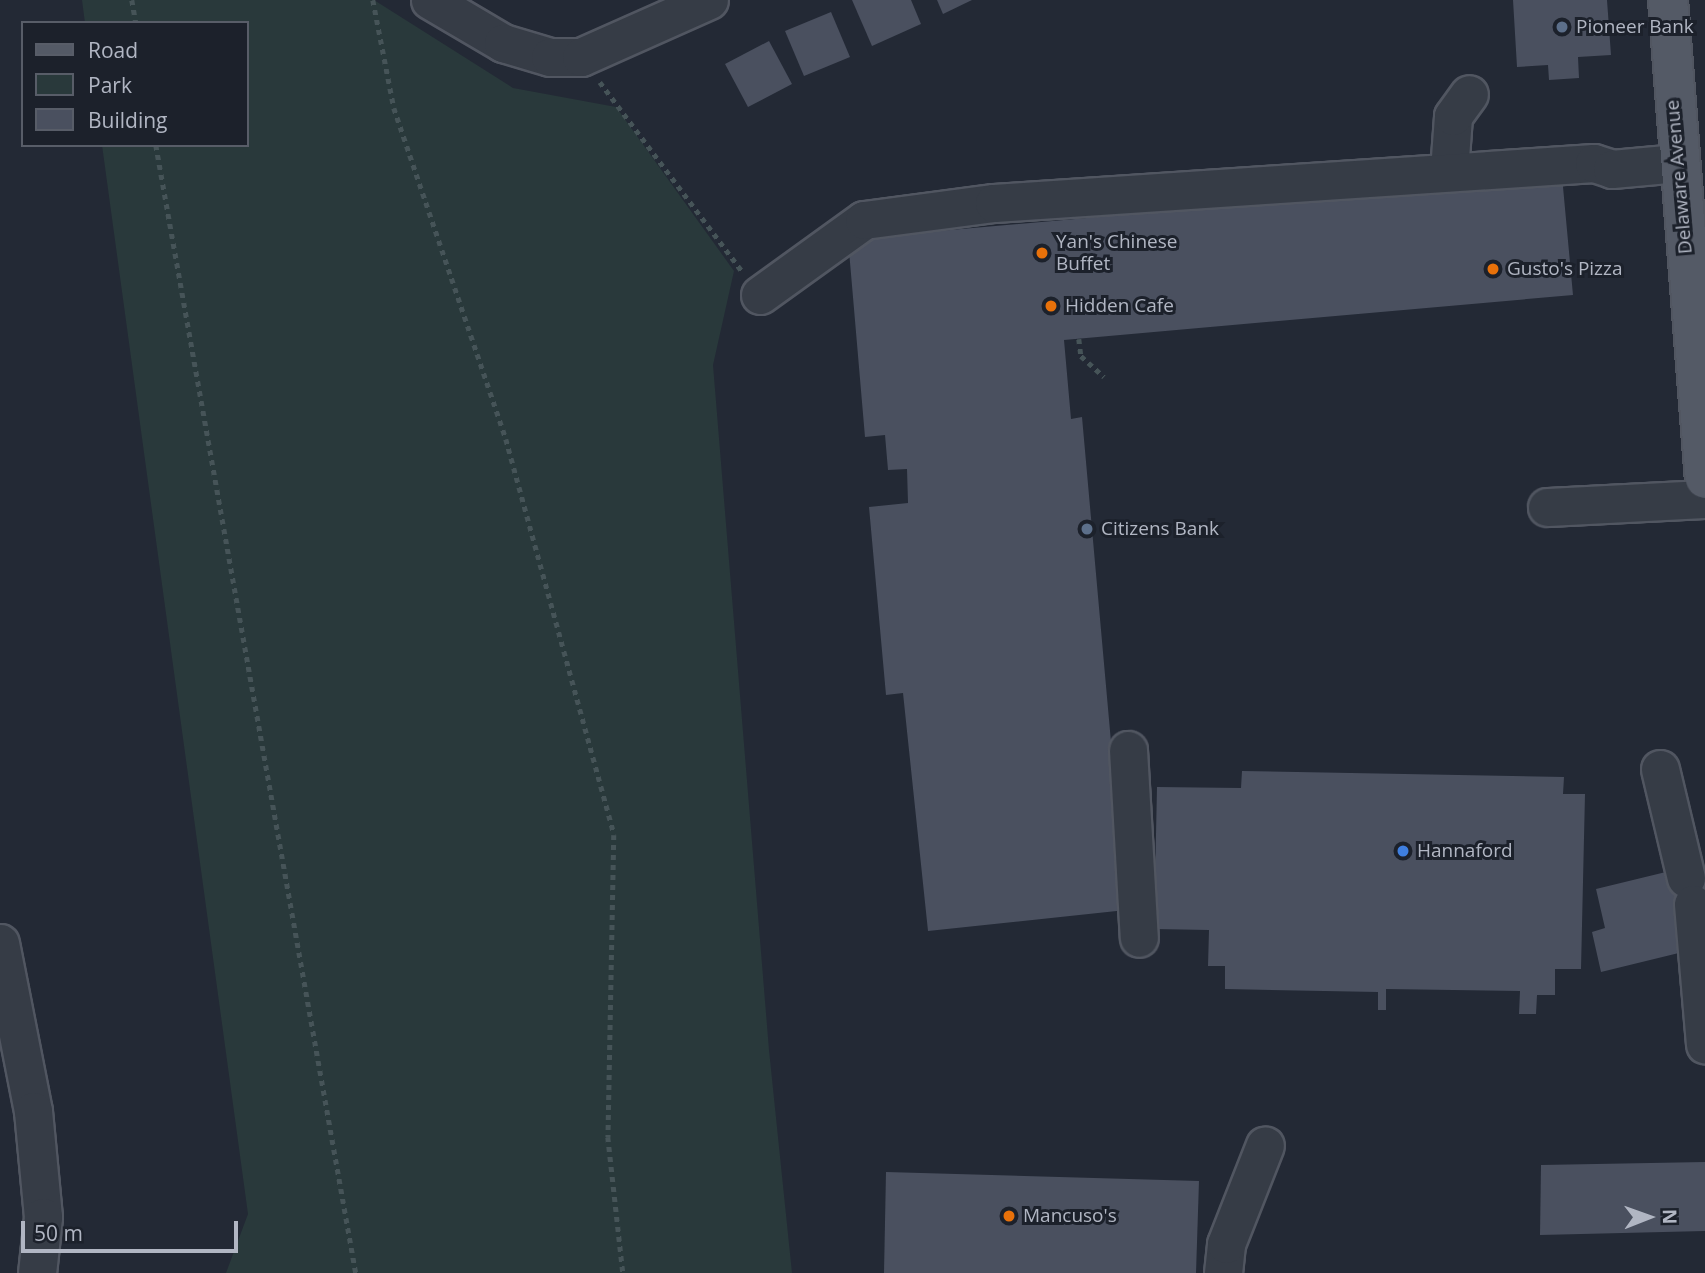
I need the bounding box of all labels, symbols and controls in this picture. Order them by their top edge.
place label: Pioneer Bank [1576,16,1694,38]
marker: Pioneer Bank [1554,19,1570,35]
legend [21,21,248,147]
text: Road [88,36,138,64]
text: Park [88,71,132,99]
street label: Delaware Avenue [1661,99,1697,255]
text: Building [88,106,167,134]
place label: Yan's Chinese Buffet [1056,231,1177,275]
marker: Yan's Chinese Buffet [1034,245,1050,261]
place label: Gusto's Pizza [1507,258,1622,280]
marker: Gusto's Pizza [1485,261,1501,277]
place label: Hidden Cafe [1065,295,1174,317]
marker: Hidden Cafe [1043,298,1059,314]
place label: Citizens Bank [1101,518,1219,540]
marker: Citizens Bank [1079,521,1095,537]
place label: Hannaford [1417,840,1513,862]
marker: Hannaford [1395,843,1411,859]
north arrow [1614,1182,1684,1252]
place label: Mancuso's [1023,1205,1117,1227]
scale bar [24,1206,242,1250]
marker: Mancuso's [1001,1208,1017,1224]
text: N [1657,1209,1683,1225]
text: 50 m [34,1219,83,1247]

